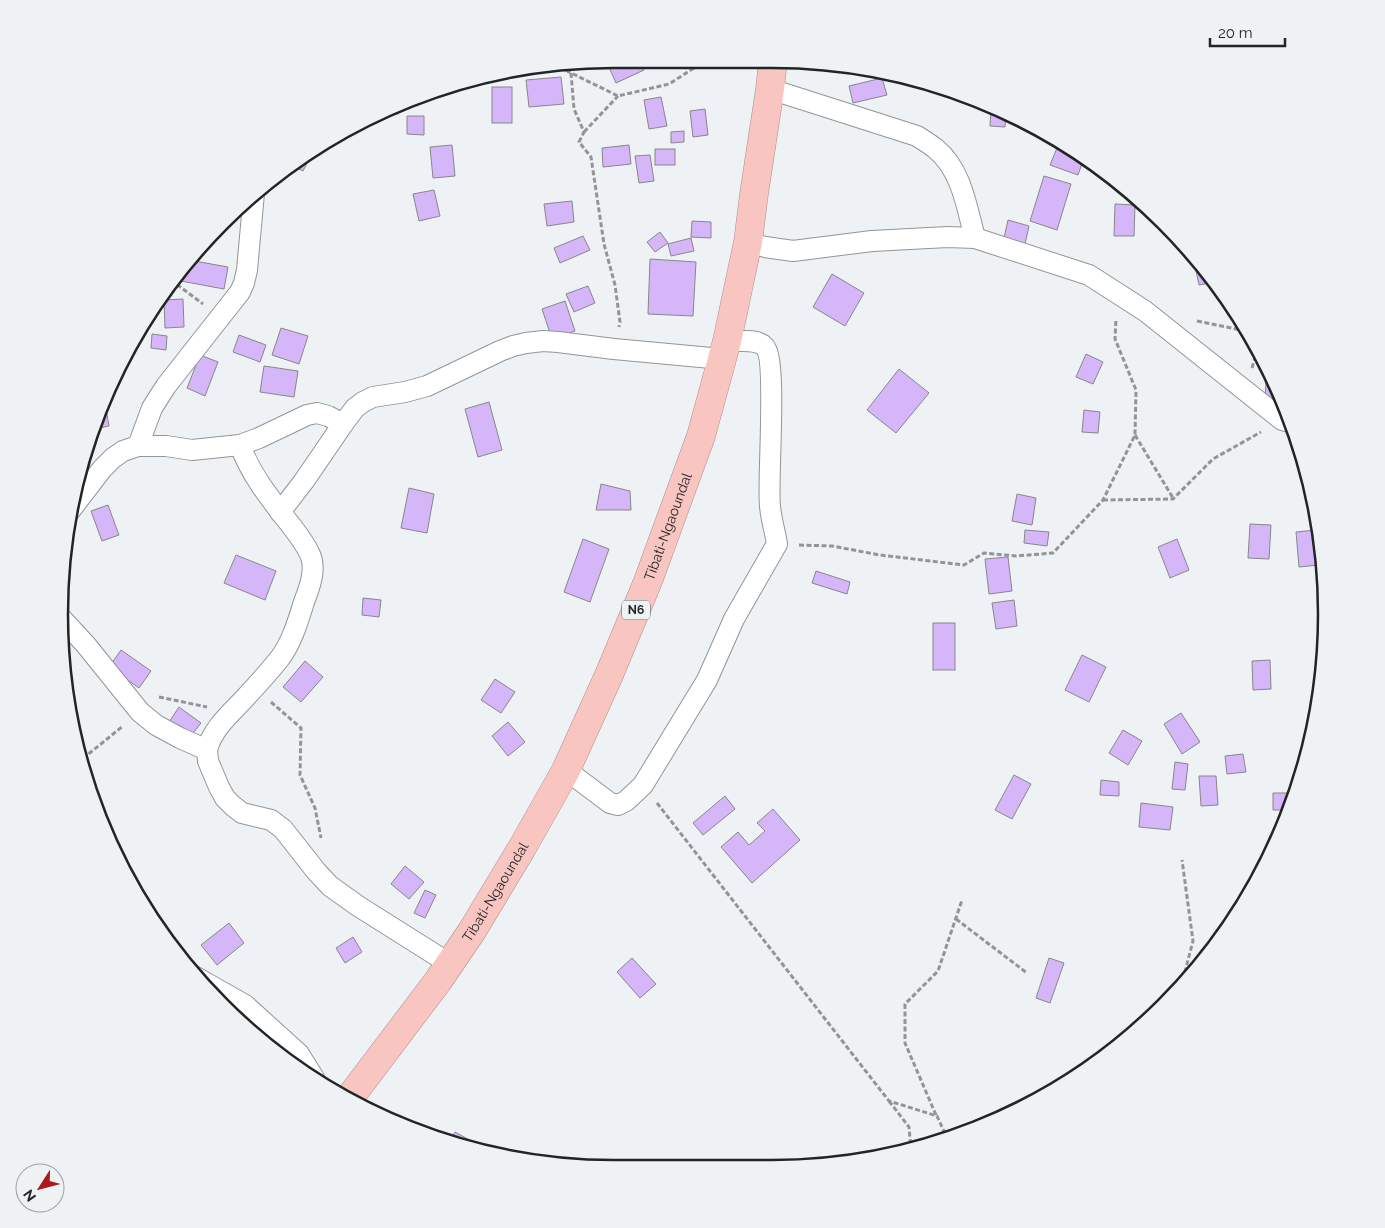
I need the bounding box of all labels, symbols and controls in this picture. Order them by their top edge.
scale bar [1210,15,1285,47]
text: 20 m [1218,24,1253,42]
street label: Tibati-Ngaoundal [641,470,695,583]
road number: N6 [622,600,650,620]
street label: Tibati-Ngaoundal [459,839,532,945]
north arrow [15,1163,65,1213]
text: N [20,1187,39,1205]

